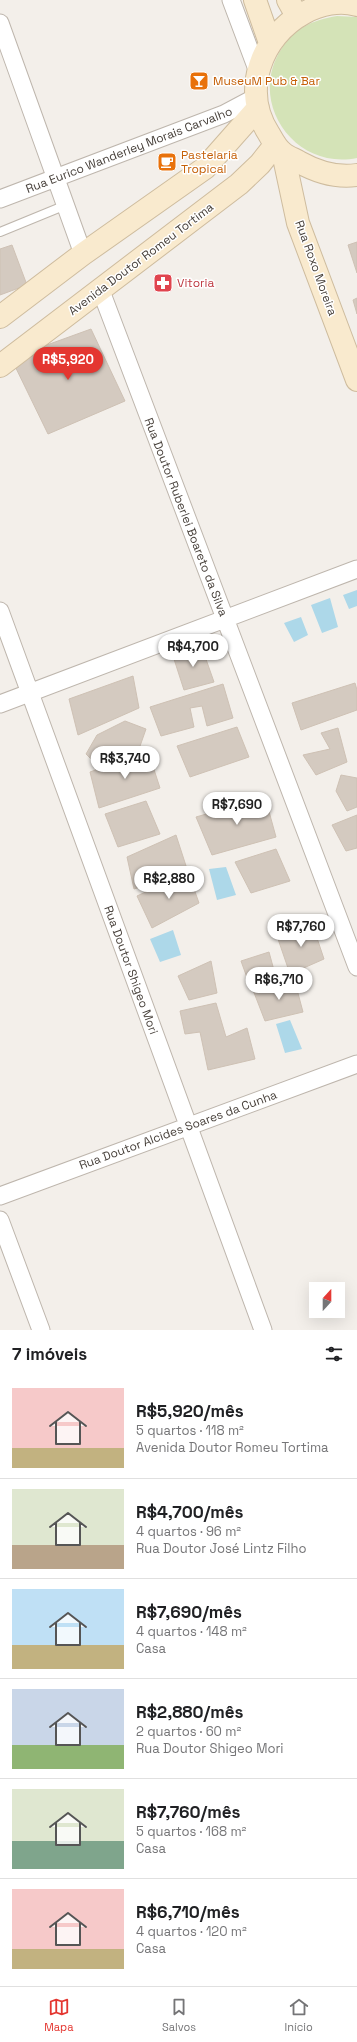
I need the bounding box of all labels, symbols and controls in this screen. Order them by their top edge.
bar icon: MuseuM Pub & Bar [188,70,210,92]
place label: MuseuM Pub & Bar [213,73,320,89]
street label: Rua Eurico Wanderley Morais Carvalho [23,103,235,197]
place label: Pastelaria Tropical [181,147,238,177]
cafe icon: Pastelaria Tropical [156,151,178,173]
street label: Avenida Doutor Romeu Tortima [65,199,217,319]
street label: Rua Roxo Moreira [291,218,341,318]
pharmacy icon: Vitoria [152,272,174,294]
place label: Vitoria [177,275,215,291]
pin: R$5,920 [31,347,105,381]
text: R$5,920 [42,351,94,368]
street label: Rua Doutor Ruberlei Boareto da Silva [141,415,231,619]
pin: R$4,700 [156,634,230,668]
text: R$4,700 [167,638,219,655]
pin: R$3,740 [88,746,162,780]
text: R$3,740 [100,750,150,767]
pin: R$7,690 [200,792,274,826]
text: R$7,690 [212,796,262,813]
pin: R$2,880 [132,866,206,900]
text: R$2,880 [143,870,195,887]
street label: Rua Doutor Shigeo Mori [100,903,162,1037]
pin: R$7,760 [264,914,338,948]
text: R$7,760 [276,918,326,935]
pin: R$6,710 [242,967,316,1001]
text: R$6,710 [255,971,303,988]
street label: Rua Doutor Alcides Soares da Cunha [77,1087,279,1173]
north arrow [309,1282,345,1318]
map controls [309,1282,345,1318]
text: 7 imóveis [12,1343,87,1365]
icon: filters [323,1343,345,1365]
text: R$5,920/mês [136,1400,244,1422]
icon: home [44,1404,92,1452]
text: 5 quartos · 118 m² [136,1422,244,1439]
text: Avenida Doutor Romeu Tortima [136,1439,329,1456]
text: R$4,700/mês [136,1501,244,1523]
icon: home [44,1505,92,1553]
text: 4 quartos · 96 m² [136,1523,241,1540]
text: Rua Doutor José Lintz Filho [136,1540,306,1557]
text: R$7,690/mês [136,1601,242,1623]
icon: home [44,1605,92,1653]
text: 4 quartos · 148 m² [136,1623,247,1640]
text: Casa [136,1640,166,1657]
text: R$2,880/mês [136,1701,243,1723]
icon: home [44,1705,92,1753]
text: 2 quartos · 60 m² [136,1723,241,1740]
text: Rua Doutor Shigeo Mori [136,1740,284,1757]
text: R$7,760/mês [136,1801,240,1823]
icon: home [44,1805,92,1853]
text: 5 quartos · 168 m² [136,1823,246,1840]
text: Casa [136,1840,166,1857]
text: R$6,710/mês [136,1901,240,1923]
icon: home [44,1905,92,1953]
text: 4 quartos · 120 m² [136,1923,247,1940]
text: Casa [136,1940,166,1957]
tab: Mapa [44,1996,73,2034]
tab: Salvos [162,1996,196,2034]
tab: Início [285,1996,313,2034]

